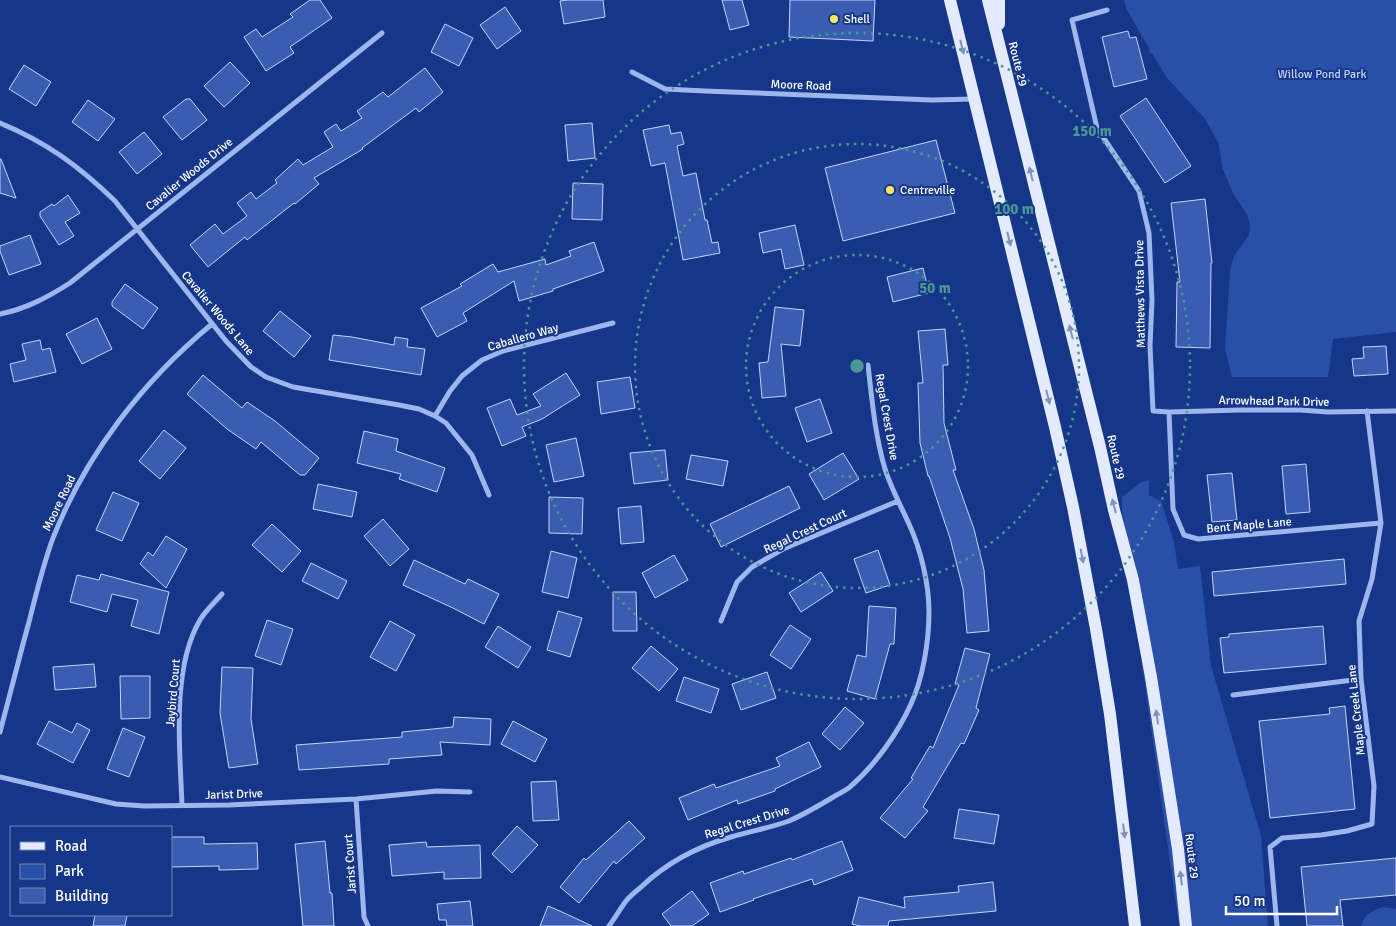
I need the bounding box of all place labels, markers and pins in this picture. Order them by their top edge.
place label: Shell [844,12,871,27]
marker: Shell [828,13,840,25]
place label: Centreville [900,183,955,198]
marker: Centreville [884,184,896,196]
centre of rings [848,357,866,375]

